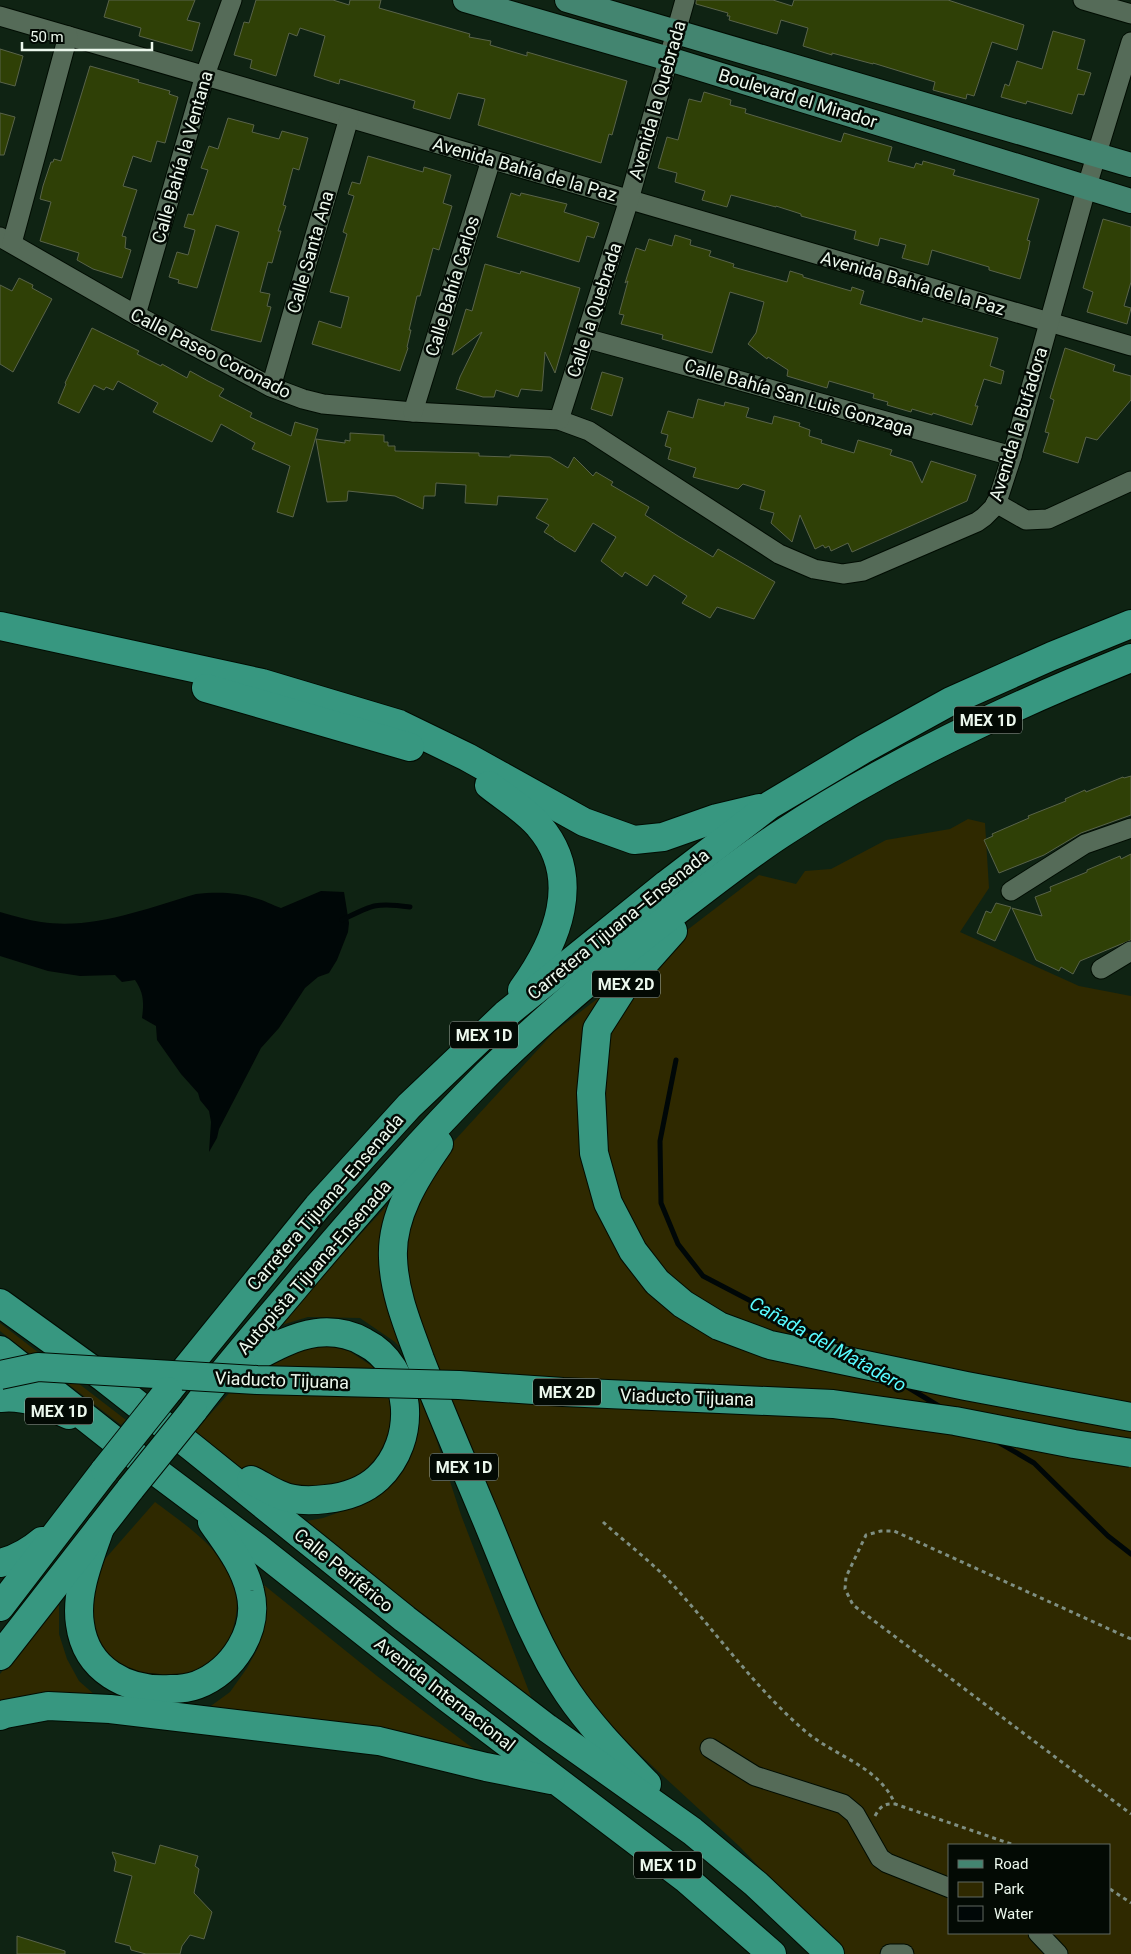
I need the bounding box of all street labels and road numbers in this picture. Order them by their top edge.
street label: Avenida la Quebrada [624,18,690,182]
street label: Boulevard el Mirador [716,64,880,132]
street label: Calle Bahía la Ventana [147,68,217,246]
street label: Avenida Bahía de la Paz [431,133,620,205]
street label: Calle Santa Ana [282,188,338,316]
street label: Calle Bahía Carlos [421,213,483,359]
street label: Calle la Quebrada [562,240,626,380]
street label: Avenida Bahía de la Paz [819,247,1008,319]
street label: Calle Paseo Coronado [127,303,295,403]
street label: Avenida la Bufadora [985,344,1051,504]
street label: Calle Bahía San Luis Gonzaga [682,354,916,440]
road number: MEX 1D [954,706,1022,734]
street label: Carretera Tijuana–Ensenada [523,844,713,1004]
road number: MEX 2D [592,971,660,998]
road number: MEX 1D [450,1022,518,1048]
street label: Carretera Tijuana–Ensenada [242,1109,408,1295]
street label: Autopista Tijuana-Ensenada [233,1176,395,1358]
street label: Viaducto Tijuana [215,1367,349,1393]
road number: MEX 2D [533,1378,601,1405]
street label: Viaducto Tijuana [620,1384,754,1410]
road number: MEX 1D [25,1398,93,1424]
road number: MEX 1D [430,1454,498,1480]
street label: Calle Periférico [290,1524,398,1616]
street label: Avenida Internacional [371,1633,519,1755]
road number: MEX 1D [634,1852,702,1878]

